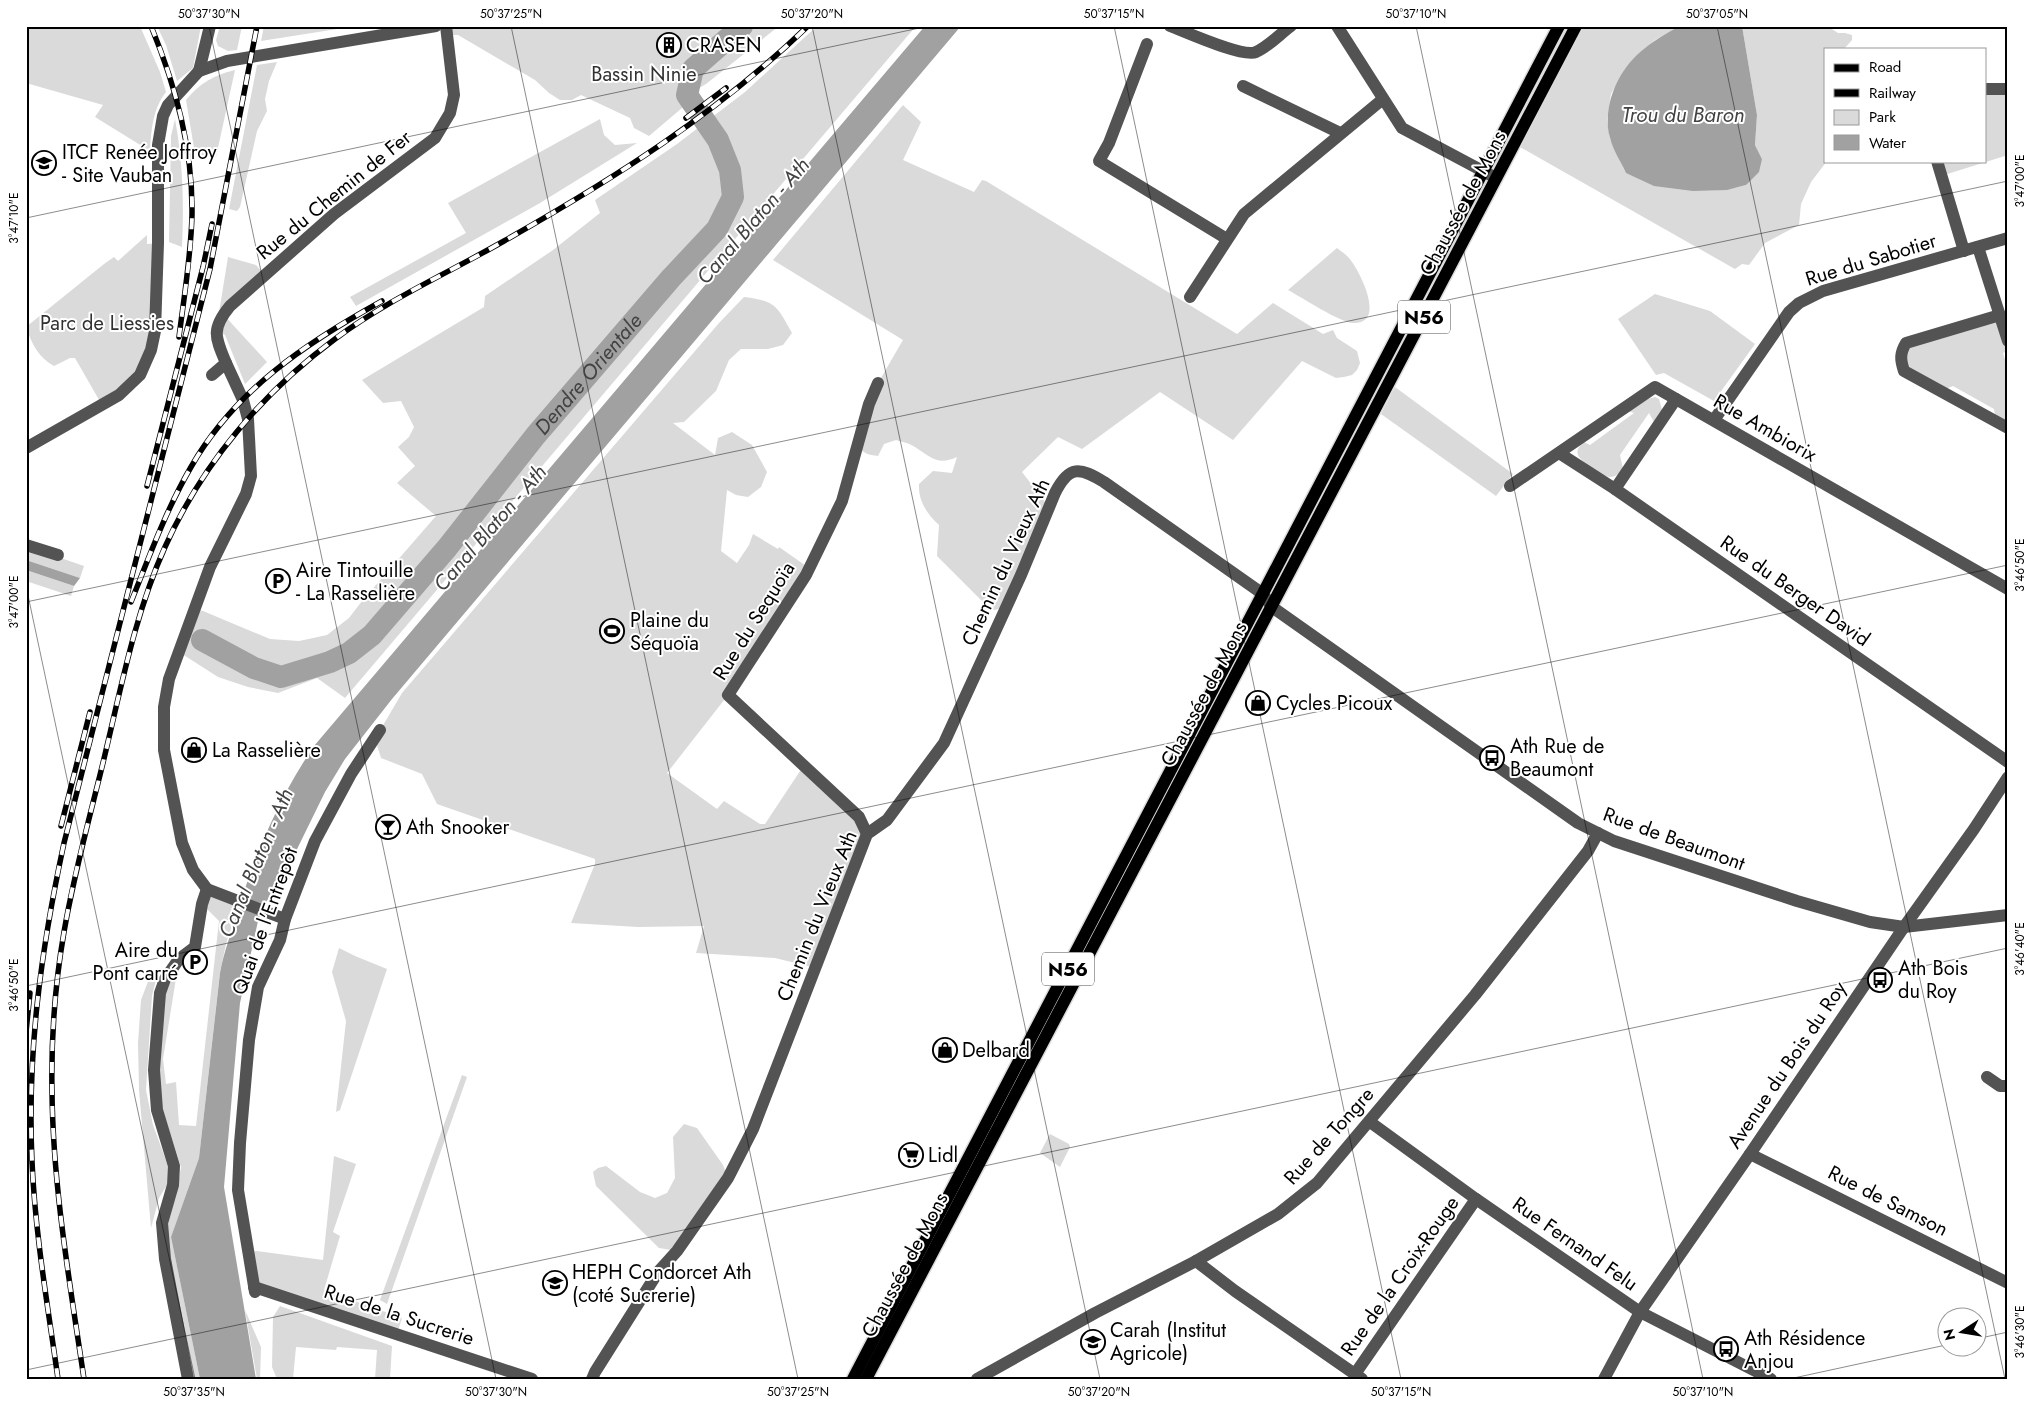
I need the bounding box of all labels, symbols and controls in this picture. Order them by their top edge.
text: 50°37'30"N [178,5,240,23]
text: 50°37'25"N [480,5,542,23]
text: 50°37'20"N [781,5,843,23]
text: 50°37'15"N [1084,5,1144,23]
text: 50°37'10"N [1386,5,1446,23]
text: 50°37'05"N [1686,5,1748,23]
place label: CRASEN [686,31,762,60]
building icon: CRASEN [656,32,682,58]
legend [1824,48,1986,162]
text: Road [1869,56,1901,78]
park label: Bassin Ninie [591,60,697,89]
text: Railway [1869,82,1916,104]
water label: Trou du Baron [1622,100,1744,130]
text: Park [1869,106,1896,128]
street label: Rue du Chemin de Fer [250,123,418,267]
street label: Chaussée de Mons [1413,125,1513,281]
text: Water [1869,132,1907,154]
place label: ITCF Renée Joffroy - Site Vauban [62,138,217,190]
school or university icon: ITCF Renée Joffroy - Site Vauban [31,150,57,176]
water label: Canal Blaton - Ath [689,151,817,291]
text: 3°47'00"E [2011,154,2029,208]
text: 3°47'10"E [5,192,23,244]
street label: Rue du Sabotier [1802,226,1940,294]
road number: N56 [1398,300,1450,334]
water label: Dendre Orientale [528,307,649,441]
park label: Parc de Liessies [40,309,174,338]
street label: Rue Ambiorix [1708,387,1822,470]
water label: Canal Blaton - Ath [426,458,554,598]
street label: Chemin du Vieux Ath [954,473,1058,651]
street label: Rue du Berger David [1714,528,1876,654]
text: 3°46'50"E [2011,538,2029,592]
place label: Aire Tintouille - La Rasselière [296,556,415,608]
street label: Rue du Sequoïa [706,556,802,686]
parking icon: Aire Tintouille - La Rasselière [265,568,291,594]
text: 3°47'00"E [5,575,23,629]
place label: Plaine du Séquoïa [630,606,709,658]
street label: Chaussée de Mons [1154,616,1254,772]
sports icon: Plaine du Séquoïa [599,618,625,644]
place label: Cycles Picoux [1276,689,1393,718]
shop icon: Cycles Picoux [1245,690,1271,716]
place label: Ath Rue de Beaumont [1510,732,1604,784]
place label: La Rasselière [212,736,321,765]
shop icon: La Rasselière [181,737,207,763]
bus stop icon: Ath Rue de Beaumont [1479,745,1505,771]
water label: Canal Blaton - Ath [211,784,301,942]
street label: Rue de Beaumont [1599,800,1749,878]
place label: Ath Snooker [406,813,510,842]
bar icon: Ath Snooker [375,814,401,840]
street label: Chemin du Vieux Ath [770,826,864,1006]
street label: Quai de l'Entrepôt [225,843,305,999]
text: 3°46'40"E [2011,922,2029,976]
place label: Aire du Pont carré [93,936,178,988]
parking icon: Aire du Pont carré [182,949,208,975]
road number: N56 [1042,952,1094,986]
place label: Ath Bois du Roy [1898,954,1968,1006]
text: 3°46'50"E [5,958,23,1012]
bus stop icon: Ath Bois du Roy [1867,967,1893,993]
street label: Avenue du Bois du Roy [1720,975,1854,1154]
place label: Delbard [962,1036,1030,1065]
shop icon: Delbard [932,1037,958,1063]
street label: Rue de Tongre [1277,1081,1381,1191]
place label: Lidl [928,1141,958,1170]
supermarket icon: Lidl [898,1142,924,1168]
street label: Rue de Samson [1823,1158,1953,1244]
street label: Chaussée de Mons [855,1187,955,1343]
street label: Rue de la Croix-Rouge [1334,1190,1466,1362]
street label: Rue Fernand Felu [1506,1190,1644,1298]
place label: HEPH Condorcet Ath (coté Sucrerie) [572,1258,752,1310]
school or university icon: HEPH Condorcet Ath (coté Sucrerie) [542,1270,568,1296]
street label: Rue de la Sucrerie [320,1277,478,1353]
text: 3°46'30"E [2011,1305,2029,1359]
north arrow [1936,1308,1986,1358]
place label: Carah (Institut Agricole) [1110,1316,1226,1368]
place label: Ath Résidence Anjou [1744,1324,1865,1376]
text: N [1938,1327,1960,1342]
school or university icon: Carah (Institut Agricole) [1080,1329,1106,1355]
bus stop icon: Ath Résidence Anjou [1713,1336,1739,1362]
text: 50°37'35"N [163,1383,225,1401]
text: 50°37'30"N [465,1383,527,1401]
text: 50°37'25"N [767,1383,829,1401]
text: 50°37'20"N [1068,1383,1130,1401]
text: 50°37'15"N [1371,1383,1431,1401]
text: 50°37'10"N [1673,1383,1733,1401]

